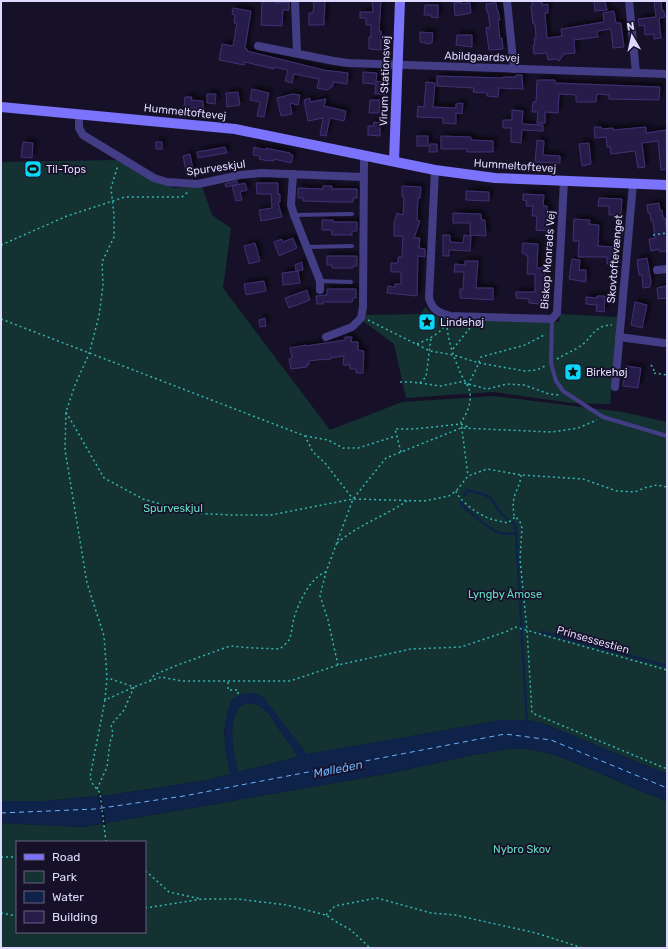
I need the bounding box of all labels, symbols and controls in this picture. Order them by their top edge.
north arrow [612,16,652,56]
text: N [626,20,636,34]
street label: Virum Stationsvej [377,35,393,126]
street label: Abildgaardsvej [444,49,520,65]
street label: Hummeltoftevej [143,101,227,123]
street label: Spurveskjul [186,157,246,179]
street label: Hummeltoftevej [473,157,557,175]
sports icon: Til-Tops [23,159,43,179]
place label: Til-Tops [46,163,86,176]
street label: Biskop Monrads Vej [538,210,558,310]
street label: Skovtoftevænget [605,213,625,304]
place icon: Lindehøj [417,312,437,332]
place label: Lindehøj [440,316,484,329]
place icon: Birkehøj [563,362,583,382]
place label: Birkehøj [586,366,628,379]
park label: Spurveskjul [143,502,203,515]
park label: Lyngby Åmose [468,588,542,601]
street label: Prinsessestien [555,623,631,657]
water label: Mølleåen [312,757,364,781]
legend [16,841,146,933]
park label: Nybro Skov [493,843,551,856]
text: Road [52,850,80,864]
text: Park [52,870,78,884]
text: Water [52,890,84,904]
text: Building [52,910,98,924]

